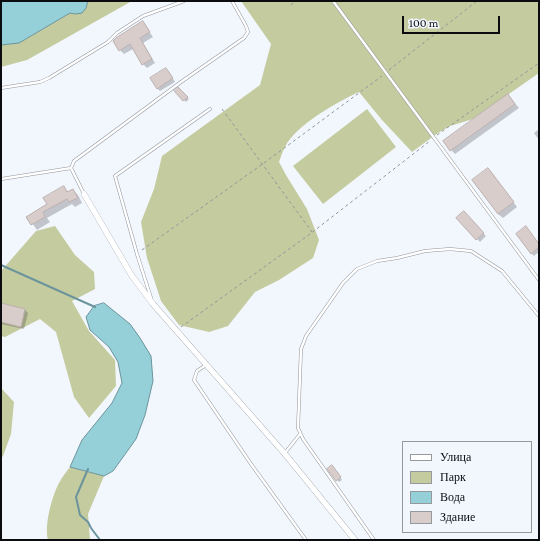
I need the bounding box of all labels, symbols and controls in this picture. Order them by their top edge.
scale bar [404,8,502,34]
text: 100 m [409,16,438,30]
legend [402,441,532,533]
text: Улица [440,450,471,464]
text: Парк [440,470,466,484]
text: Вода [440,490,465,504]
text: Здание [440,510,475,524]

